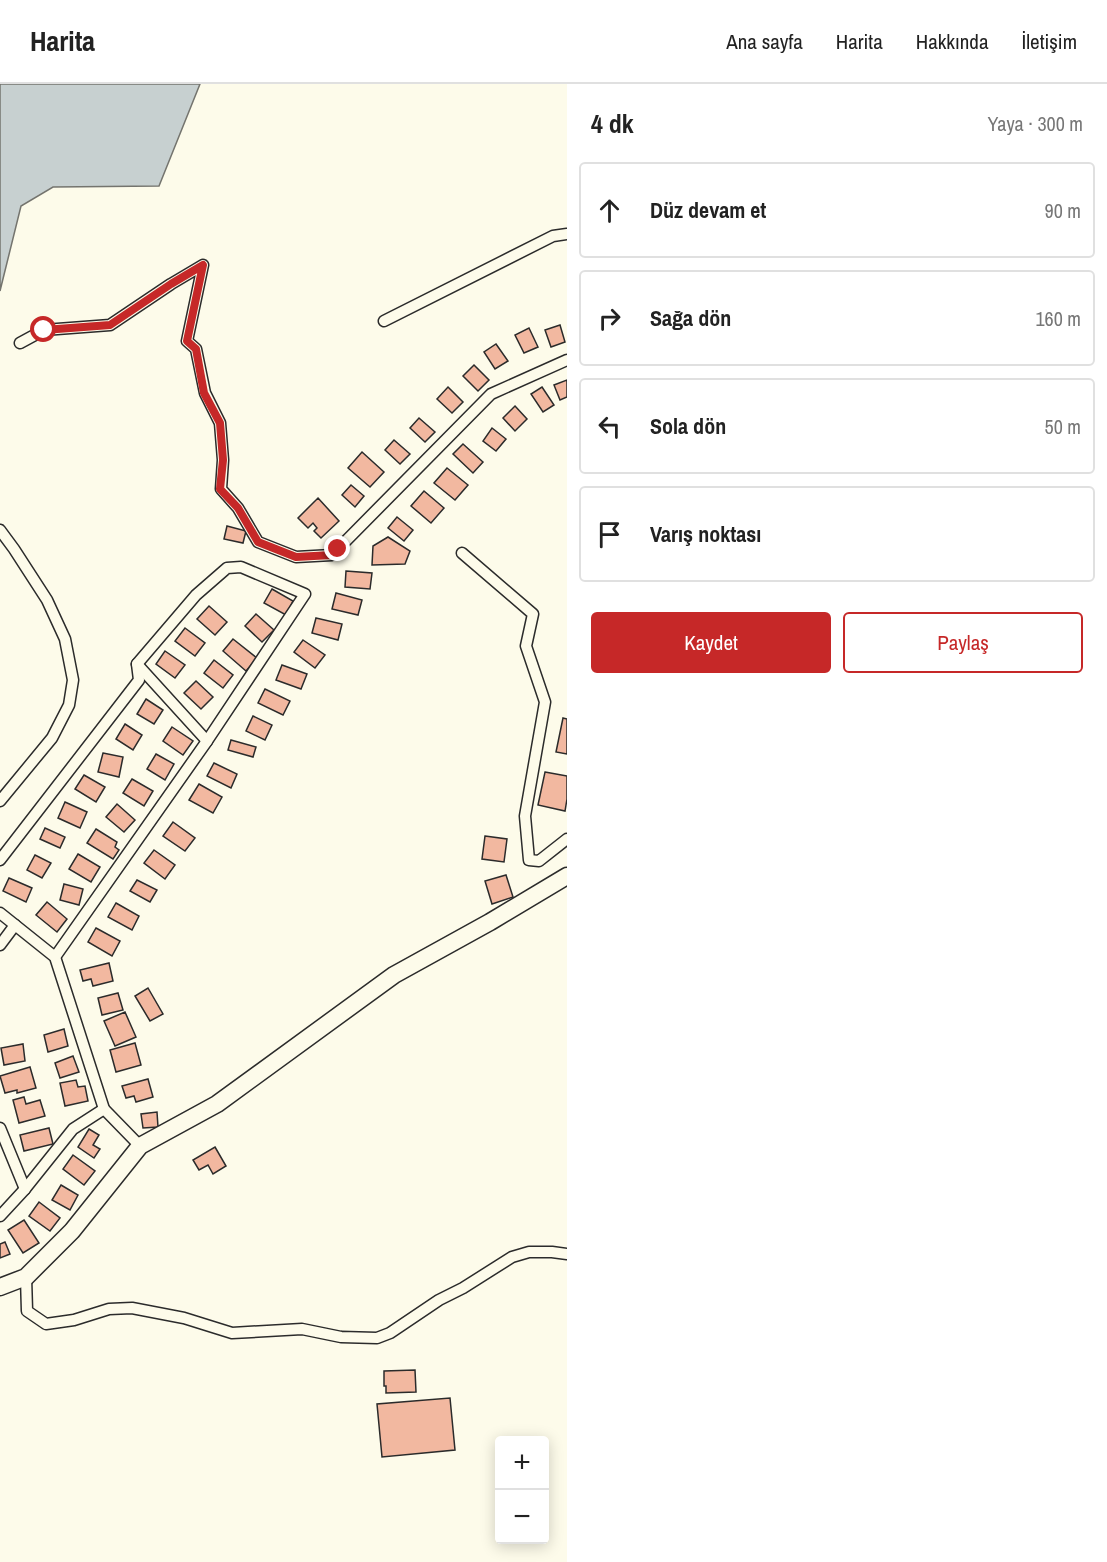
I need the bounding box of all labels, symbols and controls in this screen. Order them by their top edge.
text: Harita [30,22,95,60]
text: Ana sayfa [726,27,803,56]
text: Harita [836,27,883,56]
text: Hakkında [916,27,988,56]
text: İletişim [1021,27,1077,56]
text: 4 dk [591,106,634,141]
text: Yaya · 300 m [988,110,1083,137]
icon: ahead [593,194,626,227]
text: Düz devam et [650,195,766,225]
text: 90 m [1045,197,1081,224]
icon: right [593,302,626,335]
text: Sağa dön [650,303,731,333]
text: 160 m [1035,305,1081,332]
route start [30,316,56,342]
icon: left [593,410,626,443]
text: Sola dön [650,411,726,441]
text: 50 m [1045,413,1081,440]
icon: arrive [593,518,626,551]
text: Varış noktası [650,519,761,549]
route end [324,535,350,561]
button: Kaydet [591,612,831,673]
button: Paylaş [843,612,1083,673]
map controls [495,1436,549,1544]
button: + [495,1436,549,1490]
button: − [495,1490,549,1544]

